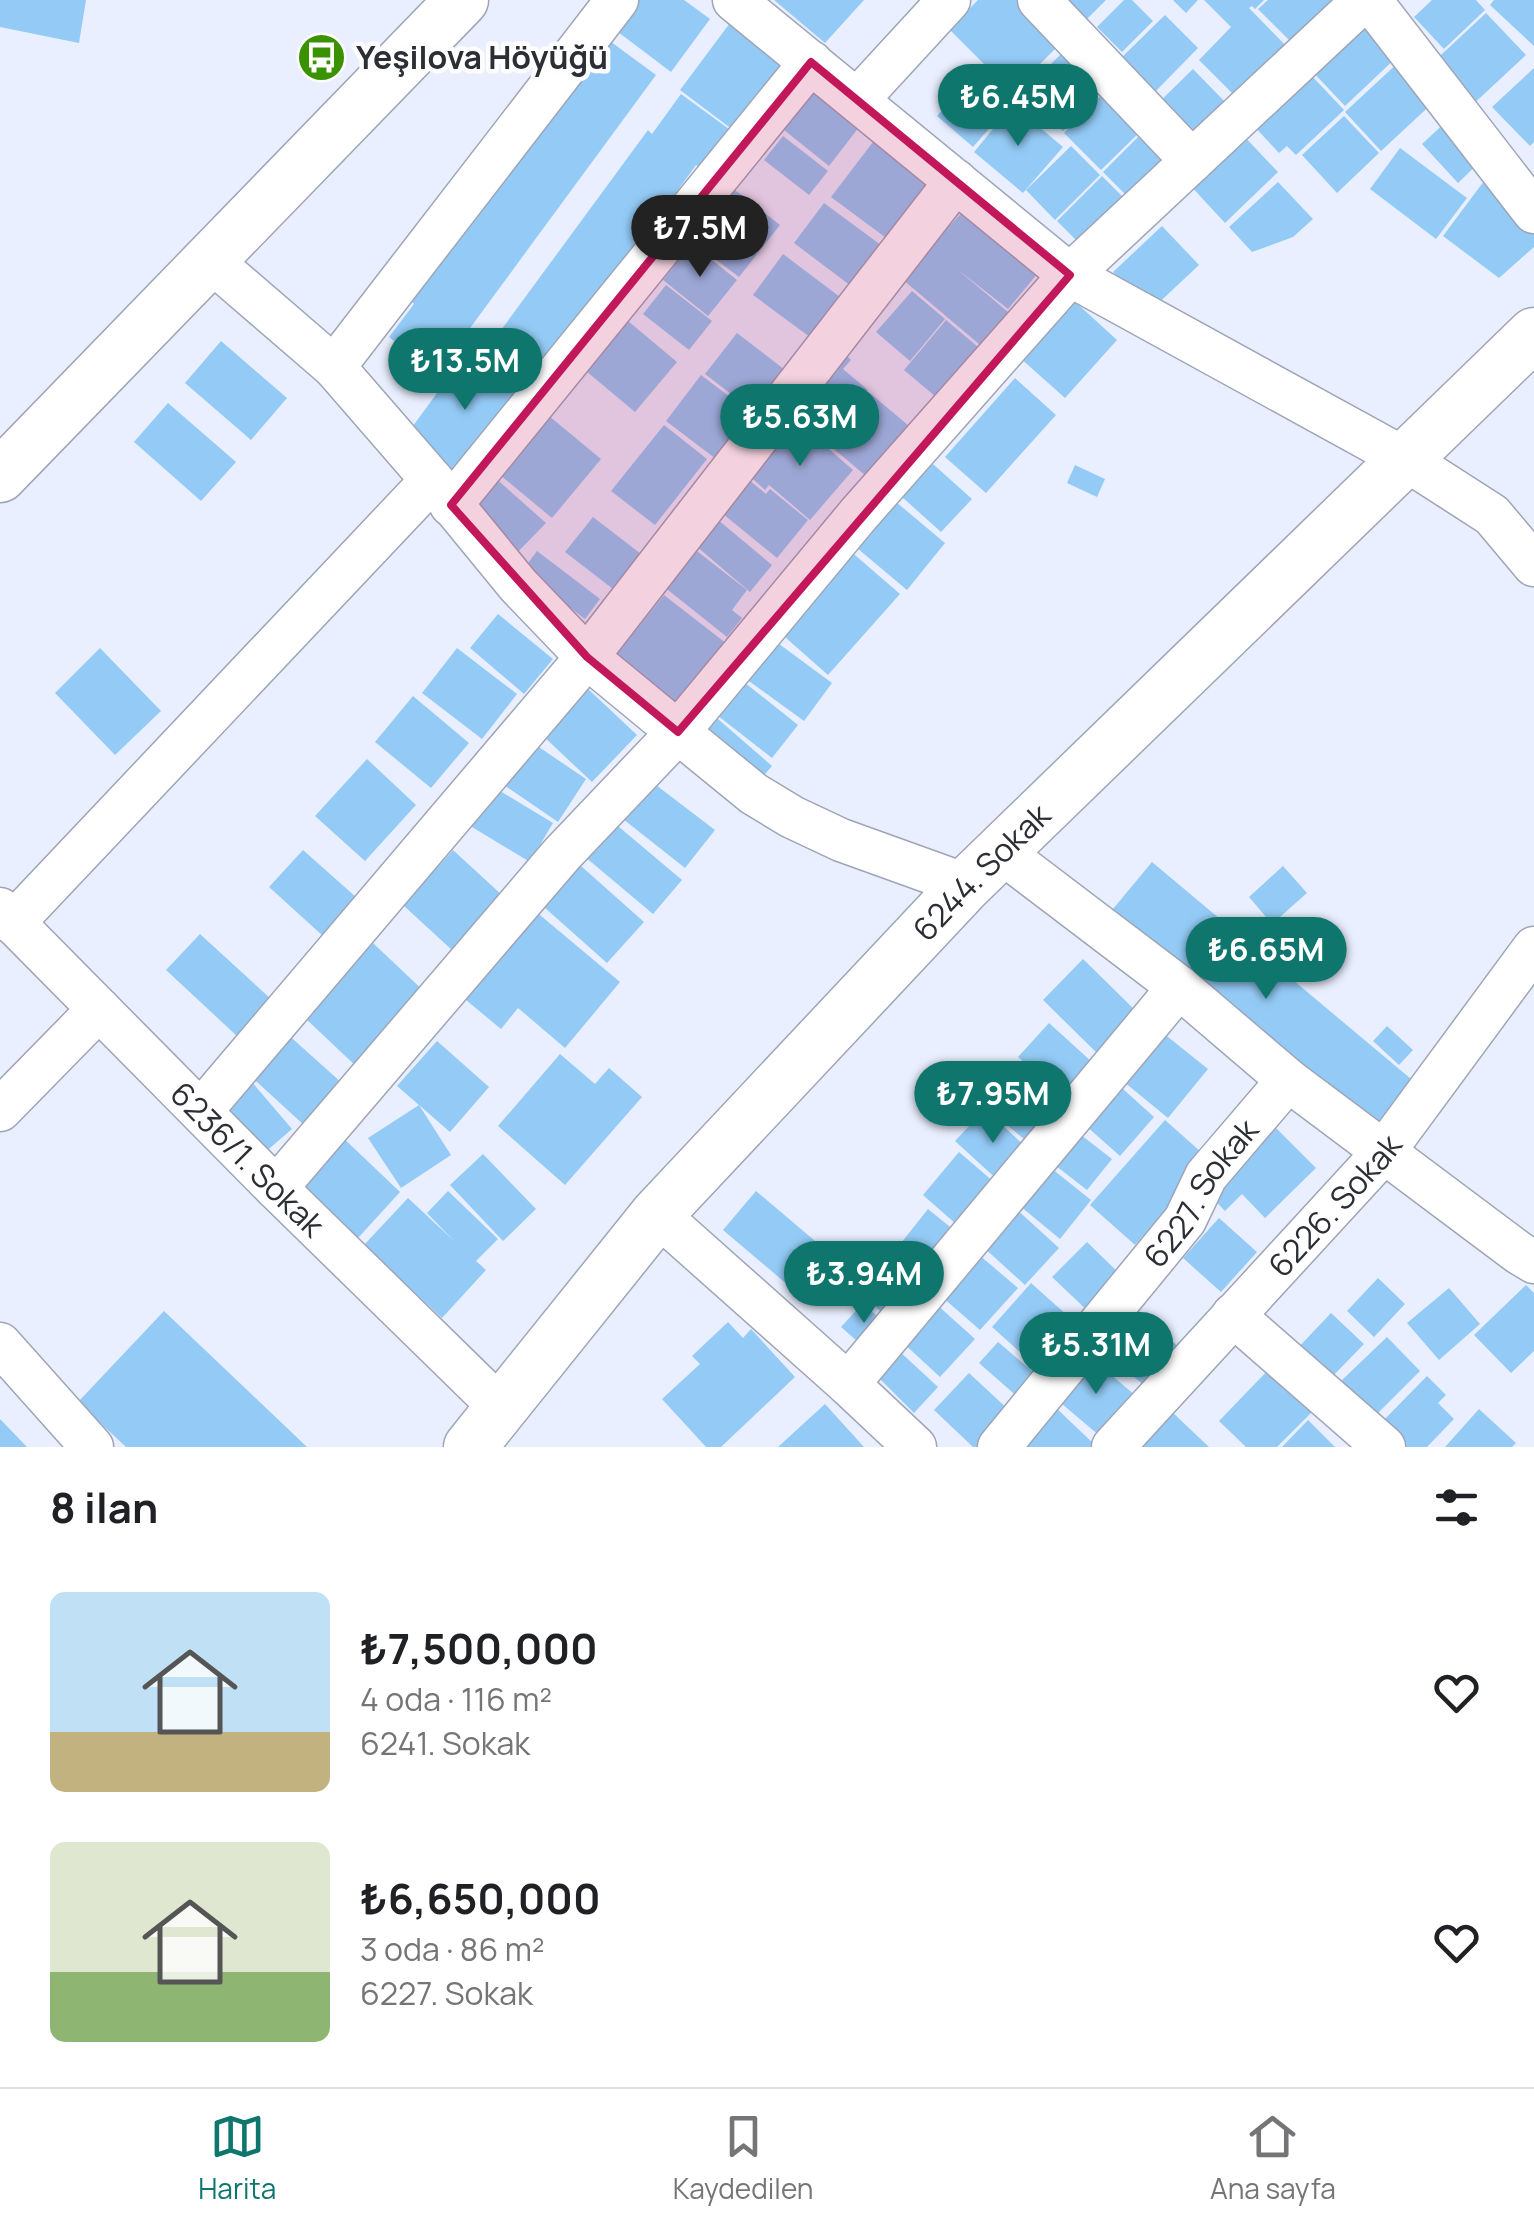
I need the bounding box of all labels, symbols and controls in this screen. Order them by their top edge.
bus stop icon: Yeşilova Höyüğü [295,31,347,83]
place label: Yeşilova Höyüğü [356,35,608,79]
pin: ₺6.45M [937,64,1099,149]
text: ₺6.45M [960,74,1076,118]
pin: ₺7.5M [630,195,770,280]
text: ₺7.5M [653,205,747,249]
pin: ₺13.5M [384,328,546,413]
text: ₺13.5M [410,338,520,382]
pin: ₺5.63M [719,384,881,469]
text: ₺5.63M [742,394,858,438]
street label: 6244. Sokak [903,793,1060,950]
pin: ₺6.65M [1185,917,1347,1002]
text: ₺6.65M [1208,927,1324,971]
pin: ₺7.95M [912,1061,1074,1146]
text: ₺7.95M [936,1071,1050,1115]
street label: 6236/1. Sokak [161,1072,335,1247]
street label: 6227. Sokak [1133,1108,1268,1276]
street label: 6226. Sokak [1258,1124,1412,1286]
pin: ₺3.94M [783,1241,945,1326]
text: ₺3.94M [806,1251,922,1295]
pin: ₺5.31M [1015,1312,1177,1397]
text: ₺5.31M [1041,1322,1151,1366]
text: 8 ilan [50,1478,158,1536]
icon: filters [1429,1480,1484,1535]
text: ₺7,500,000 [360,1619,598,1677]
icon: home [130,1632,250,1752]
icon: heart [1429,1665,1484,1720]
text: 4 oda · 116 m² [360,1677,552,1721]
text: 6241. Sokak [360,1721,530,1765]
text: ₺6,650,000 [360,1869,601,1927]
icon: home [130,1882,250,2002]
icon: heart [1429,1915,1484,1970]
text: 3 oda · 86 m² [360,1927,545,1971]
text: 6227. Sokak [360,1971,533,2015]
tab: Harita [198,2109,276,2207]
tab: Kaydedilen [673,2109,813,2207]
tab: Ana sayfa [1210,2109,1336,2207]

